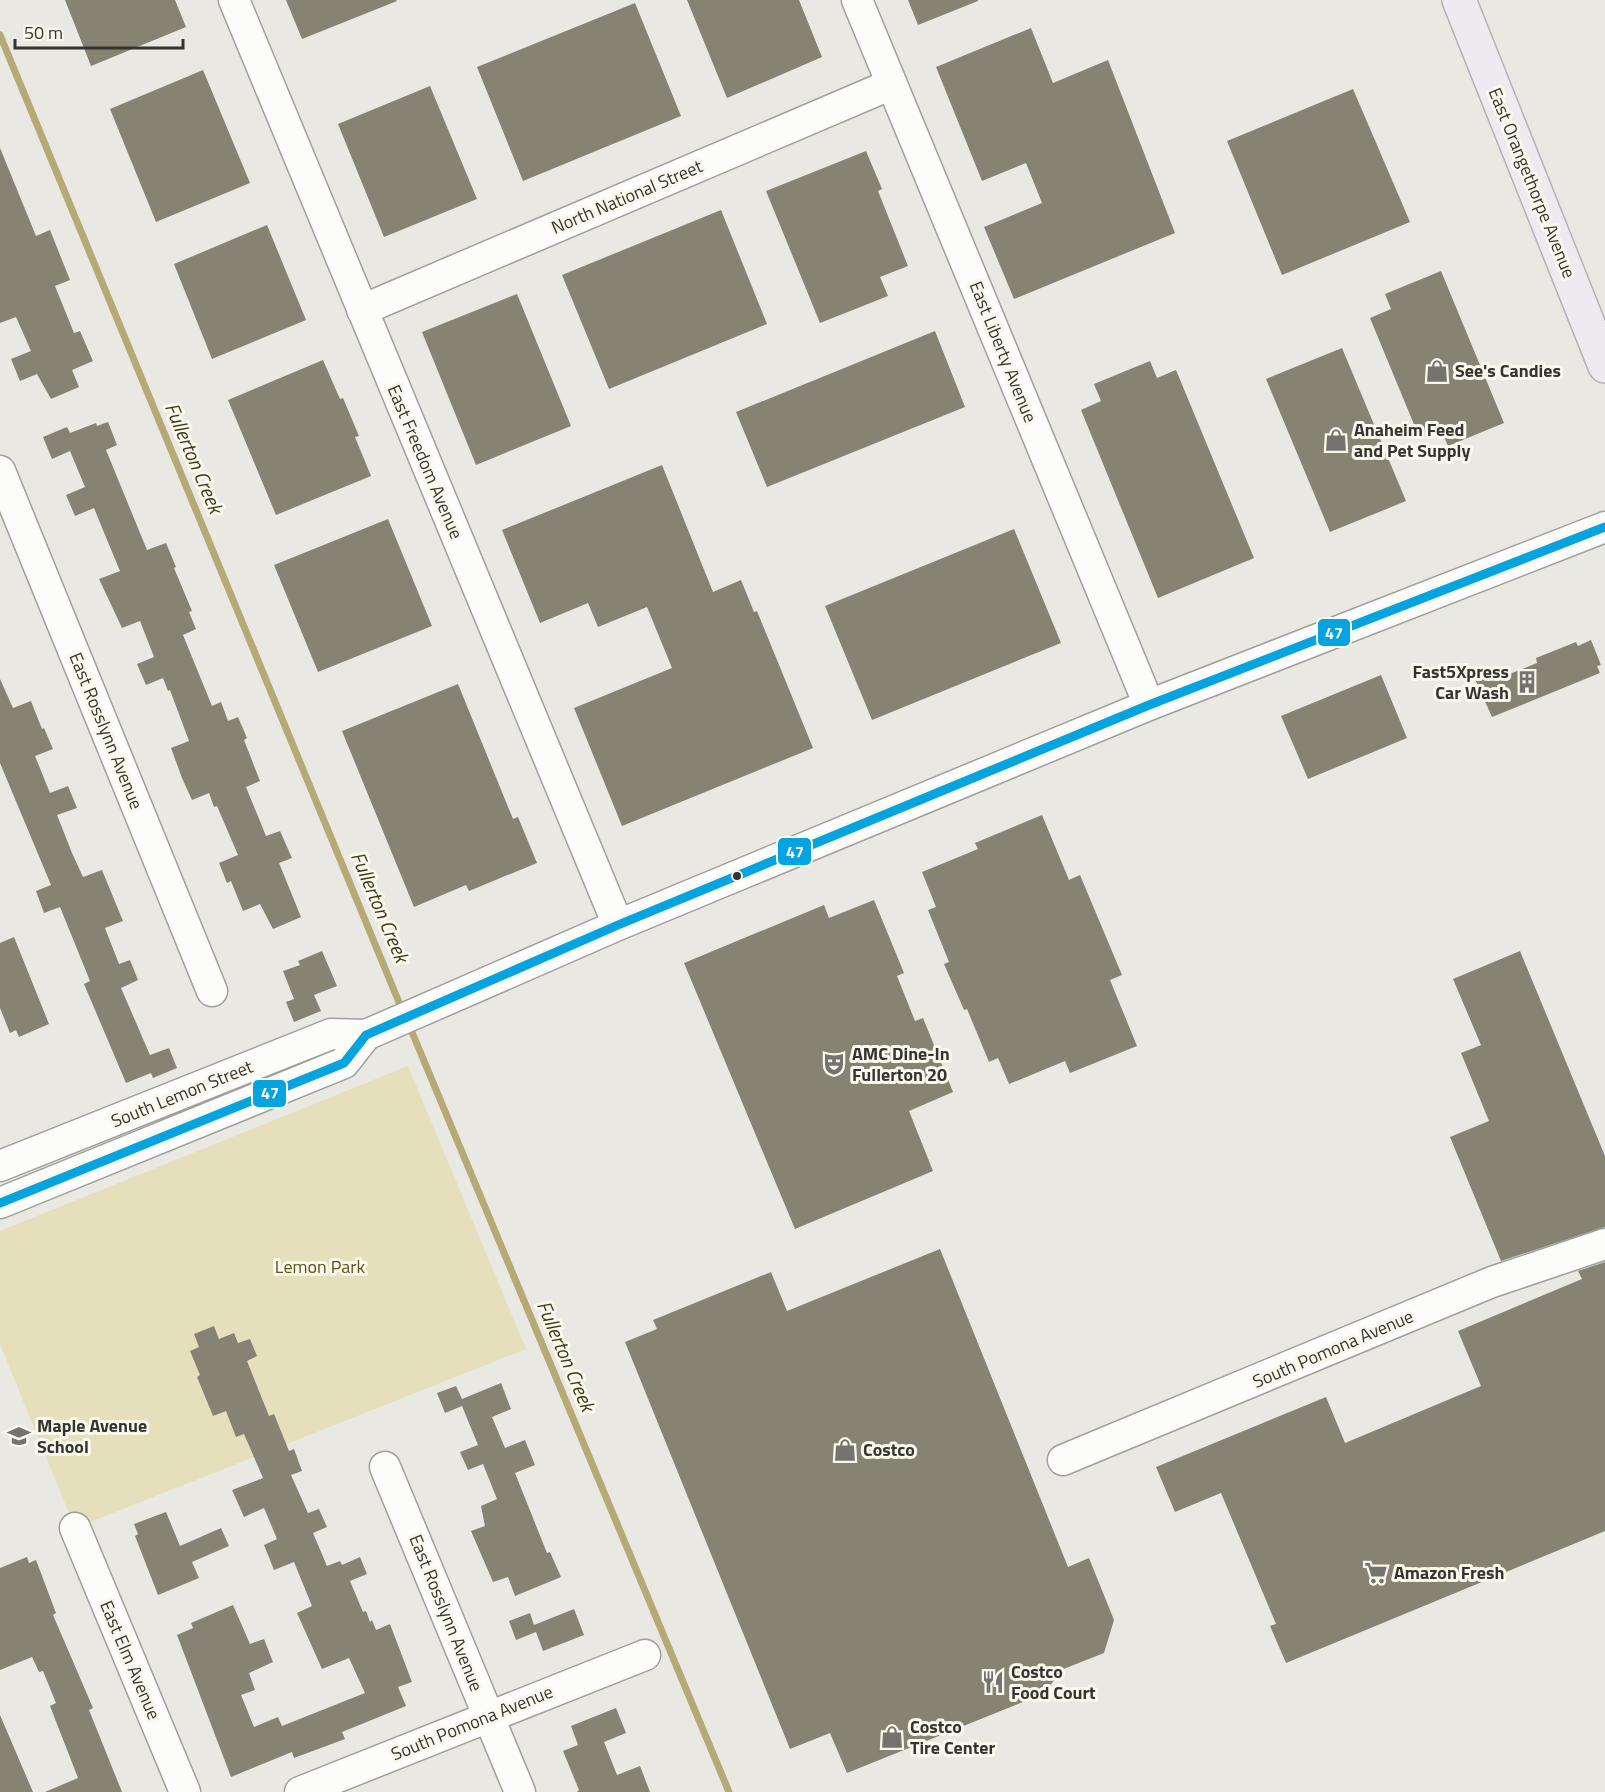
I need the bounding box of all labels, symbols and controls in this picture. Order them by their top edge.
scale bar [15,12,183,50]
text: 50 m [24,19,63,46]
street label: East Orangethorpe Avenue [1482,84,1583,282]
street label: North National Street [547,152,707,241]
street label: East Liberty Avenue [963,277,1044,427]
place label: See's Candies [1455,357,1561,384]
shop icon: See's Candies [1424,358,1450,384]
street label: East Freedom Avenue [381,380,470,543]
water label: Fullerton Creek [157,398,233,520]
place label: Anaheim Feed and Pet Supply [1354,416,1470,464]
shop icon: Anaheim Feed and Pet Supply [1323,427,1349,453]
line badge: 47 [1317,618,1351,647]
text: 47 [1325,621,1343,645]
street label: East Rosslynn Avenue [63,648,150,813]
place label: Fast5Xpress Car Wash [1413,658,1509,706]
building icon: Fast5Xpress Car Wash [1514,669,1540,695]
line badge: 47 [777,837,812,866]
text: 47 [786,840,804,864]
water label: Fullerton Creek [343,847,419,969]
unlabelled marker [731,870,743,882]
place label: AMC Dine-In Fullerton 20 [852,1040,950,1088]
theatre icon: AMC Dine-In Fullerton 20 [821,1051,847,1077]
street label: South Lemon Street [107,1052,257,1134]
line badge: 47 [252,1079,287,1108]
text: 47 [261,1081,279,1105]
park label: Lemon Park [275,1253,365,1280]
water label: Fullerton Creek [529,1296,605,1418]
street label: South Pomona Avenue [1248,1302,1417,1395]
place label: Maple Avenue School [37,1412,147,1460]
school or university icon: Maple Avenue School [6,1423,32,1449]
place label: Costco [863,1436,915,1463]
shop icon: Costco [832,1437,858,1463]
street label: East Rosslynn Avenue [403,1530,490,1695]
place label: Amazon Fresh [1394,1559,1504,1586]
supermarket icon: Amazon Fresh [1363,1560,1389,1586]
street label: East Elm Avenue [93,1596,168,1724]
place label: Costco Food Court [1011,1658,1096,1706]
restaurant icon: Costco Food Court [980,1669,1006,1695]
street label: South Pomona Avenue [387,1678,557,1767]
place label: Costco Tire Center [910,1713,995,1761]
shop icon: Costco Tire Center [879,1724,905,1750]

